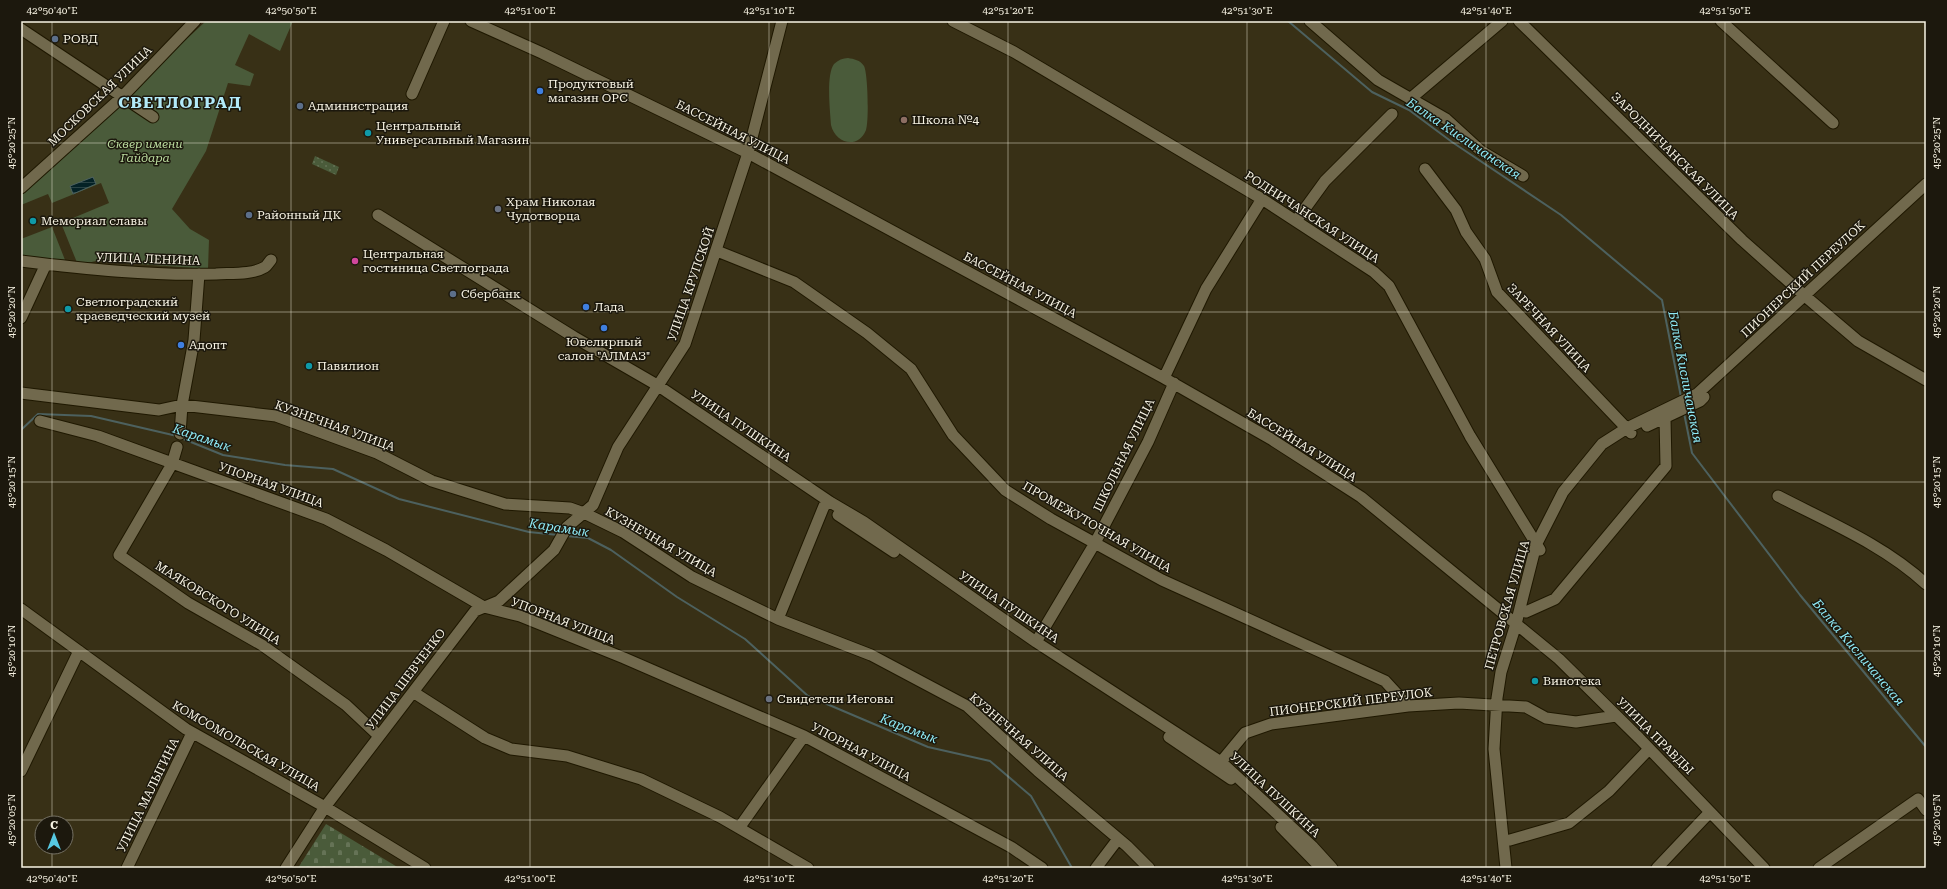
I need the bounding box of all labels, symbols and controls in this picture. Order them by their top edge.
text: 42°50'40"E [26,5,78,16]
text: 42°50'50"E [265,5,317,16]
text: 42°51'00"E [504,5,556,16]
text: 42°51'10"E [743,5,795,16]
text: 42°51'20"E [982,5,1034,16]
text: 42°51'30"E [1221,5,1273,16]
text: 42°51'40"E [1460,5,1512,16]
text: 42°51'50"E [1699,5,1751,16]
place label: РОВД [63,32,98,46]
marker: РОВД [50,34,60,44]
street label: МОСКОВСКАЯ УЛИЦА [45,43,155,149]
place label: Продуктовый магазин ОРС [548,77,634,105]
marker: Продуктовый магазин ОРС [535,86,545,96]
street label: ЗАРОДНИЧАНСКАЯ УЛИЦА [1608,89,1742,223]
district label: СВЕТЛОГРАД [118,93,242,112]
water label: Балка Кисличанская [1403,94,1524,182]
street label: БАССЕЙНАЯ УЛИЦА [674,97,793,167]
place label: Администрация [308,99,408,113]
marker: Администрация [295,101,305,111]
place label: Школа №4 [912,113,980,127]
marker: Школа №4 [899,115,909,125]
text: 45°20'25"N [6,117,17,169]
text: 45°20'25"N [1931,117,1942,169]
place label: Центральный Универсальный Магазин [376,119,529,147]
marker: Центральный Универсальный Магазин [363,128,373,138]
park label: Сквер имени Гайдара [107,137,183,165]
street label: РОДНИЧАНСКАЯ УЛИЦА [1242,168,1382,266]
place label: Храм Николая Чудотворца [506,195,595,223]
marker: Храм Николая Чудотворца [493,204,503,214]
place label: Районный ДК [257,208,341,222]
marker: Районный ДК [244,210,254,220]
place label: Мемориал славы [41,214,147,228]
marker: Мемориал славы [28,216,38,226]
street label: ПИОНЕРСКИЙ ПЕРЕУЛОК [1738,218,1868,340]
street label: УЛИЦА КРУПСКОЙ [665,225,717,343]
place label: Центральная гостиница Светлограда [363,247,510,275]
street label: БАССЕЙНАЯ УЛИЦА [961,249,1080,321]
street label: УЛИЦА ЛЕНИНА [96,250,201,268]
marker: Центральная гостиница Светлограда [350,256,360,266]
street label: ЗАРЕЧНАЯ УЛИЦА [1504,281,1594,376]
text: 45°20'20"N [6,286,17,338]
text: 45°20'20"N [1931,286,1942,338]
place label: Сбербанк [461,287,521,301]
marker: Сбербанк [448,289,458,299]
place label: Светлоградский краеведческий музей [76,295,210,323]
place label: Лада [594,300,624,314]
marker: Лада [581,302,591,312]
marker: Светлоградский краеведческий музей [63,304,73,314]
water label: Балка Кисличанская [1665,309,1706,445]
marker: Ювелирный салон "АЛМАЗ" [599,323,609,333]
place label: Ювелирный салон "АЛМАЗ" [558,335,650,363]
place label: Адопт [189,338,227,352]
marker: Адопт [176,340,186,350]
place label: Павилион [317,359,379,373]
marker: Павилион [304,361,314,371]
street label: УЛИЦА ПУШКИНА [688,387,794,465]
street label: ШКОЛЬНАЯ УЛИЦА [1091,396,1158,514]
street label: КУЗНЕЧНАЯ УЛИЦА [273,398,397,454]
street label: БАССЕЙНАЯ УЛИЦА [1245,406,1360,485]
water label: Карамык [170,420,234,455]
text: 45°20'15"N [6,456,17,508]
text: 45°20'15"N [1931,456,1942,508]
street label: УПОРНАЯ УЛИЦА [217,460,326,511]
street label: ПРОМЕЖУТОЧНАЯ УЛИЦА [1020,479,1174,576]
street label: КУЗНЕЧНАЯ УЛИЦА [603,504,720,580]
water label: Карамык [527,515,591,540]
street label: ПЕТРОВСКАЯ УЛИЦА [1482,538,1532,671]
street label: МАЯКОВСКОГО УЛИЦА [153,559,284,648]
street label: УЛИЦА ПУШКИНА [956,568,1062,646]
street label: УПОРНАЯ УЛИЦА [509,595,618,648]
water label: Балка Кисличанская [1809,595,1908,709]
text: 45°20'10"N [6,625,17,677]
text: 45°20'10"N [1931,625,1942,677]
street label: УЛИЦА ШЕВЧЕНКО [364,626,448,732]
place label: Винотека [1543,674,1602,688]
marker: Винотека [1530,676,1540,686]
street label: ПИОНЕРСКИЙ ПЕРЕУЛОК [1269,685,1434,719]
street label: КУЗНЕЧНАЯ УЛИЦА [967,690,1072,784]
place label: Свидетели Иеговы [777,692,894,706]
marker: Свидетели Иеговы [764,694,774,704]
street label: УЛИЦА ПРАВДЫ [1614,695,1697,778]
street label: КОМСОМОЛЬСКАЯ УЛИЦА [170,698,323,794]
water label: Карамык [877,710,940,747]
street label: УПОРНАЯ УЛИЦА [809,720,914,784]
street label: УЛИЦА МАЛЫГИНА [114,735,182,854]
street label: УЛИЦА ПУШКИНА [1227,750,1323,841]
text: 45°20'05"N [6,794,17,846]
text: 45°20'05"N [1931,794,1942,846]
north arrow [34,815,74,855]
text: С [50,819,58,832]
text: 42°50'40"E [26,873,78,884]
text: 42°50'50"E [265,873,317,884]
text: 42°51'00"E [504,873,556,884]
text: 42°51'10"E [743,873,795,884]
text: 42°51'20"E [982,873,1034,884]
text: 42°51'30"E [1221,873,1273,884]
text: 42°51'40"E [1460,873,1512,884]
text: 42°51'50"E [1699,873,1751,884]

